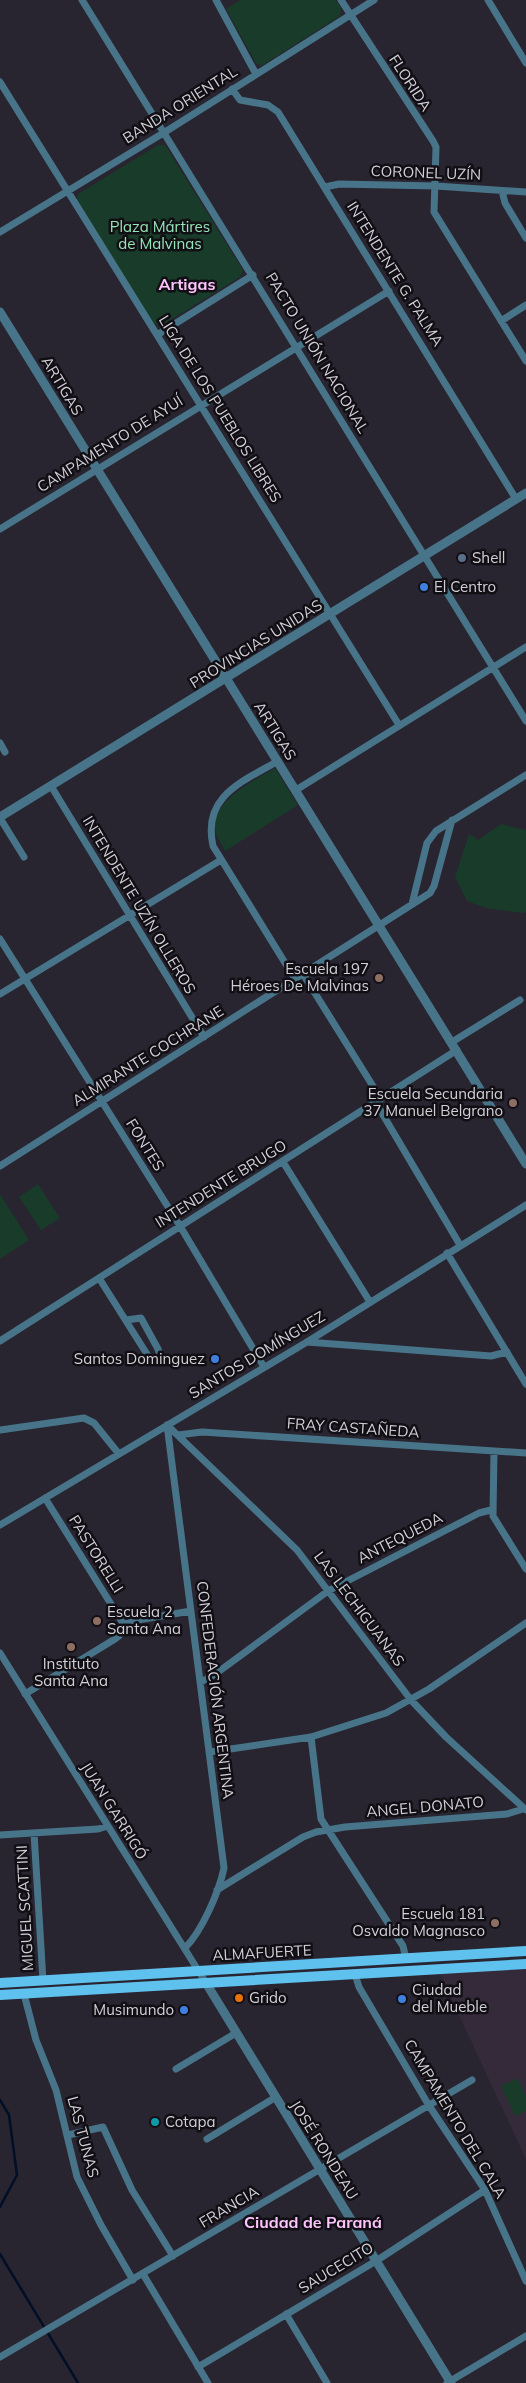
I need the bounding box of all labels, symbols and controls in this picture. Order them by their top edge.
street label: FLORIDA [385,51,436,115]
street label: BANDA ORIENTAL [119,62,240,147]
street label: CORONEL UZÍN [370,161,482,184]
street label: INTENDENTE G. PALMA [343,198,448,350]
park label: Plaza Mártires de Malvinas [110,217,210,253]
street label: PACTO UNIÓN NACIONAL [262,269,373,437]
district label: Artigas [159,274,215,294]
street label: LIGA DE LOS PUEBLOS LIBRES [155,312,286,506]
street label: ARTIGAS [37,353,87,419]
street label: CAMPAMENTO DE AYUÍ [33,390,187,496]
place label: Shell [472,548,505,567]
marker: Shell [456,552,468,564]
place label: El Centro [434,577,496,596]
marker: El Centro [418,581,430,593]
street label: PROVINCIAS UNIDAS [186,595,325,692]
street label: ARTIGAS [250,698,301,763]
street label: INTENDENTE UZÍN OLLEROS [79,812,200,997]
place label: Escuela 197 Héroes De Malvinas [230,959,369,995]
marker: Escuela 197 Héroes De Malvinas [373,972,385,984]
street label: ALMIRANTE COCHRANE [69,1001,227,1110]
place label: Escuela Secundaria 37 Manuel Belgrano [363,1084,503,1120]
marker: Escuela Secundaria 37 Manuel Belgrano [507,1097,519,1109]
street label: FONTES [122,1115,169,1174]
street label: INTENDENTE BRUGO [152,1135,290,1232]
street label: SANTOS DOMÍNGUEZ [185,1306,328,1403]
place label: Santos Dominguez [74,1349,205,1368]
marker: Santos Dominguez [209,1353,221,1365]
street label: FRAY CASTAÑEDA [286,1413,420,1442]
street label: ANTEQUEDA [354,1508,446,1567]
street label: PASTORELLI [65,1511,128,1596]
street label: LAS LECHIGUANAS [310,1547,409,1670]
street label: CONFEDERACIÓN ARGENTINA [193,1580,238,1800]
place label: Escuela 2 Santa Ana [107,1602,181,1638]
marker: Escuela 2 Santa Ana [91,1615,103,1627]
marker: Instituto Santa Ana [65,1641,77,1653]
place label: Instituto Santa Ana [34,1654,108,1690]
street label: JUAN GARRIGÓ [77,1759,152,1863]
street label: ANGEL DONATO [365,1792,485,1821]
street label: MIGUEL SCATTINI [12,1845,37,1971]
place label: Escuela 181 Osvaldo Magnasco [352,1904,485,1940]
marker: Escuela 181 Osvaldo Magnasco [489,1917,501,1929]
street label: ALMAFUERTE [212,1940,312,1965]
place label: Ciudad del Mueble [412,1980,487,2016]
place label: Grido [249,1988,287,2007]
marker: Grido [233,1992,245,2004]
marker: Ciudad del Mueble [396,1993,408,2005]
place label: Musimundo [93,2000,174,2019]
marker: Musimundo [178,2004,190,2016]
street label: CAMPAMENTO DEL CALA [400,2036,511,2202]
street label: LAS TUNAS [63,2094,103,2180]
street label: JOSÉ RONDEAU [286,2097,363,2203]
place label: Cotapa [165,2112,215,2131]
marker: Cotapa [149,2116,161,2128]
street label: FRANCIA [196,2181,262,2232]
district label: Ciudad de Paraná [244,2212,382,2232]
street label: SAUCECITO [295,2238,377,2297]

